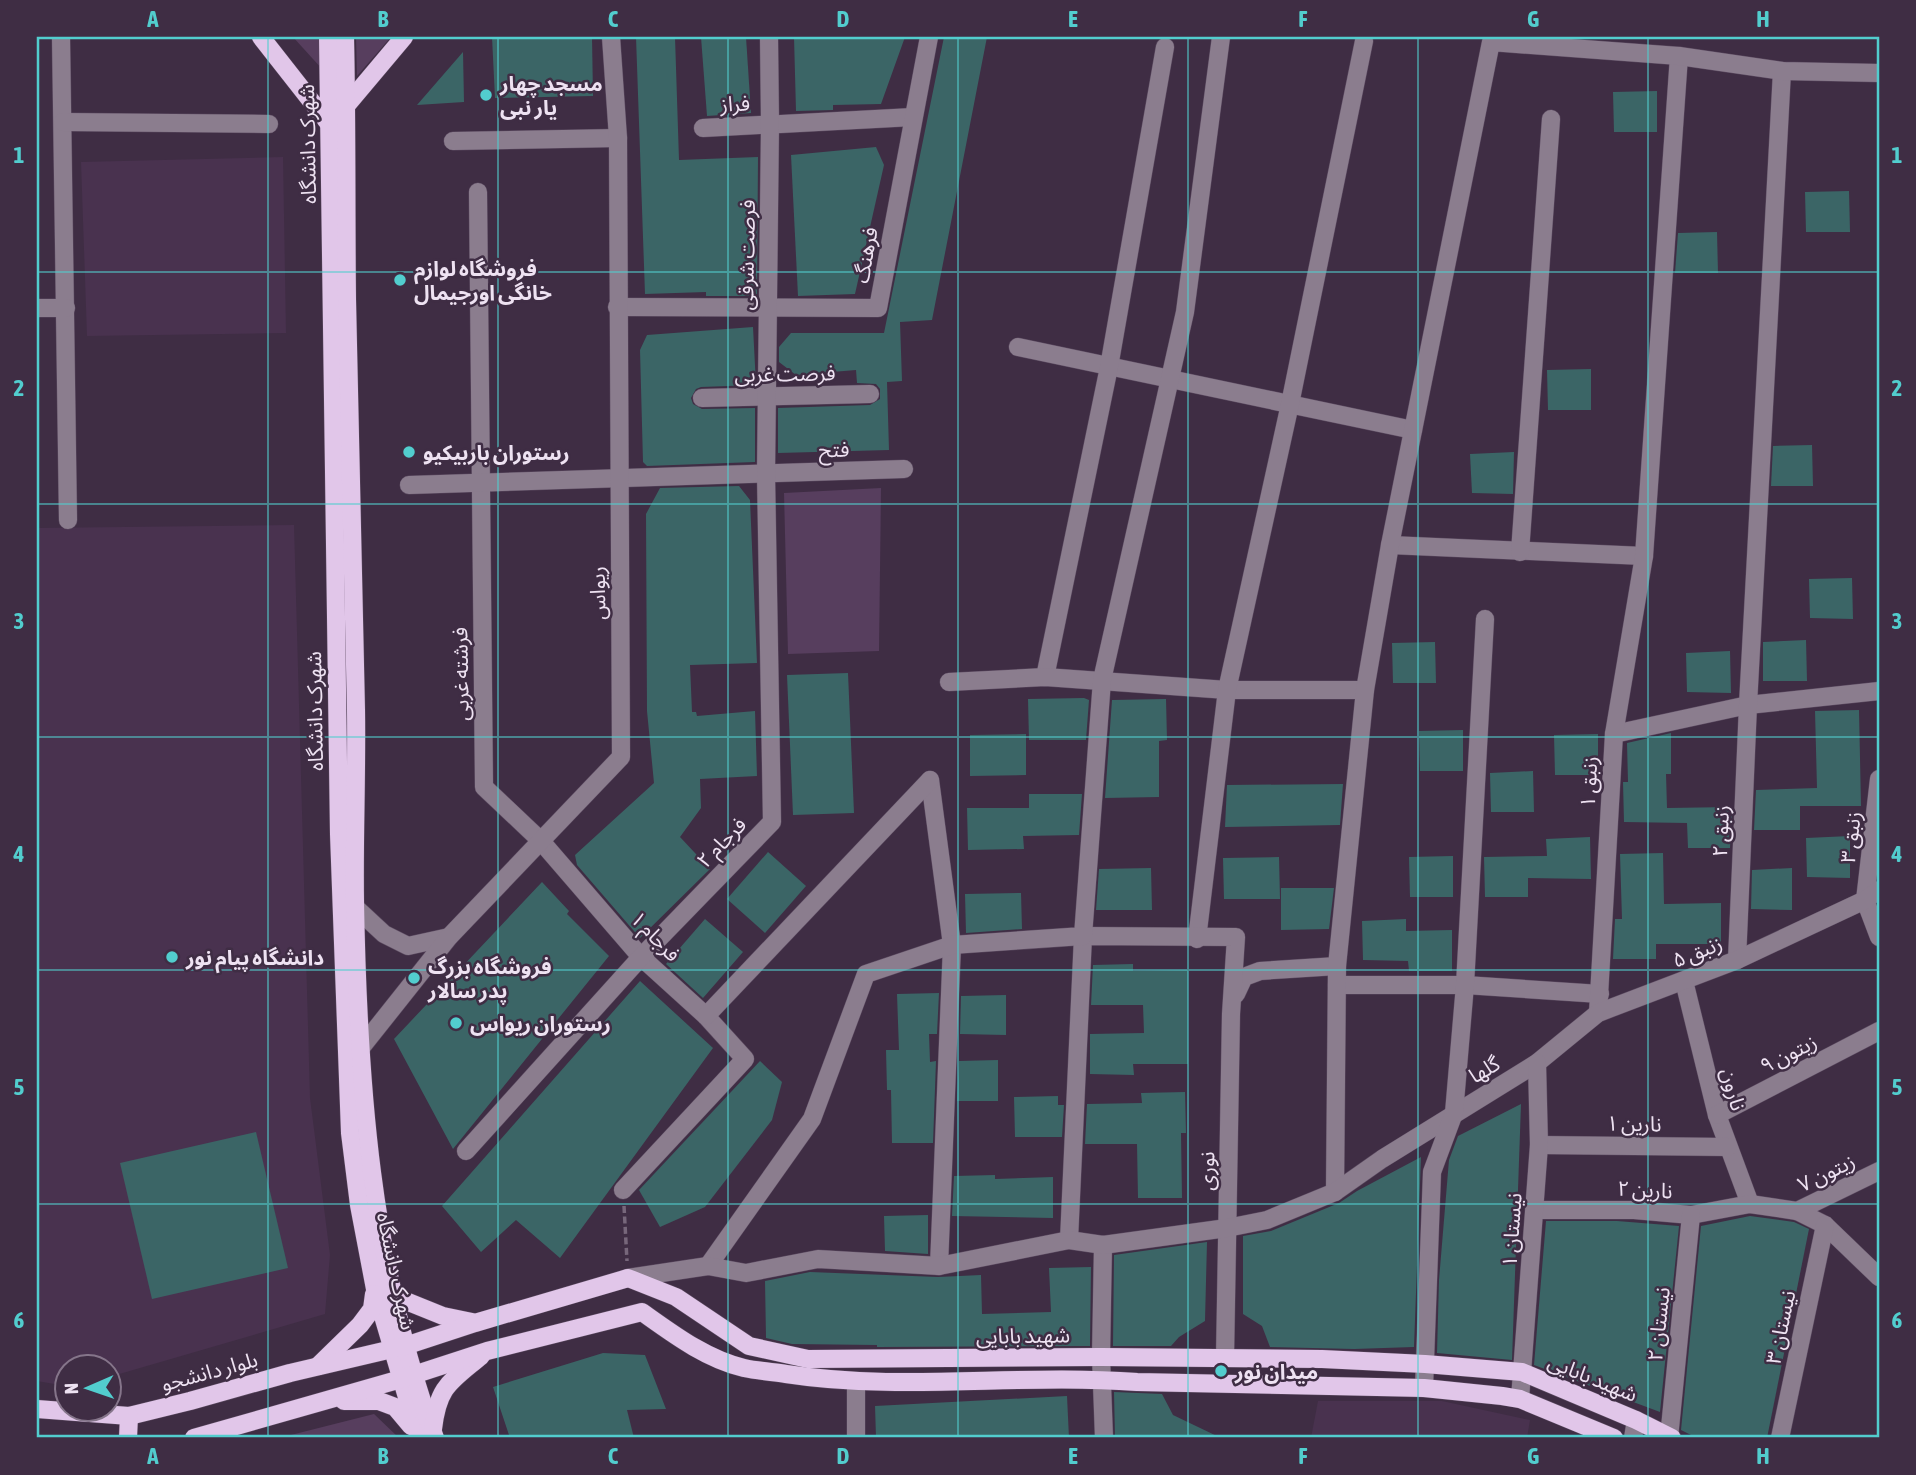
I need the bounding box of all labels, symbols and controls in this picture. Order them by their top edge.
text: A [146,6,159,32]
text: B [378,6,389,32]
text: C [608,6,619,32]
text: D [837,6,850,32]
text: E [1068,6,1078,32]
text: F [1298,6,1308,32]
text: G [1527,6,1539,32]
text: H [1756,6,1770,32]
place label: مسجد چهار یار نبی [499,71,603,120]
street label: شهرک دانشگاه [294,84,321,204]
marker: مسجد چهار یار نبی [478,87,494,103]
street label: فراز [718,90,751,117]
text: 1 [14,142,25,168]
text: 1 [1892,142,1903,168]
street label: فرصت شرقی [733,199,760,311]
street label: فرهنگ [848,225,883,285]
place label: فروشگاه لوازم خانگی اورجیمال [414,256,552,305]
marker: فروشگاه لوازم خانگی اورجیمال [392,272,408,288]
street label: فرصت غربی [734,360,836,387]
text: 2 [14,375,24,401]
text: 2 [1892,375,1902,401]
street label: فتح [818,436,850,466]
place label: رستوران باربیکیو [423,440,570,465]
marker: رستوران باربیکیو [401,444,417,460]
street label: ریواس [585,566,610,620]
text: 3 [14,608,24,634]
text: 3 [1892,608,1902,634]
street label: فرشته غربی [447,627,474,721]
street label: شهرک دانشگاه [301,651,328,771]
street label: زنبق ۱ [1575,756,1603,809]
street label: زنبق ۲ [1707,805,1735,857]
street label: زنبق ۳ [1835,810,1867,864]
street label: فرجام ۲ [691,812,754,876]
text: 4 [13,841,25,867]
text: 4 [1891,841,1903,867]
street label: فرجام ۱ [623,906,686,970]
street label: زنبق ۵ [1668,930,1726,974]
place label: دانشگاه پیام نور [185,945,324,974]
marker: دانشگاه پیام نور [164,949,180,965]
place label: فروشگاه بزرگ پدر سالار [427,954,552,1005]
marker: فروشگاه بزرگ پدر سالار [406,970,422,986]
place label: رستوران ریواس [470,1011,611,1036]
marker: رستوران ریواس [448,1015,464,1031]
street label: زیتون ۹ [1756,1029,1821,1078]
street label: گلها [1464,1050,1505,1088]
street label: نارون [1716,1065,1751,1113]
text: 5 [14,1074,25,1100]
text: 5 [1892,1074,1903,1100]
street label: نارین ۱ [1606,1111,1662,1136]
street label: زیتون ۷ [1794,1148,1859,1197]
street label: نوری [1194,1151,1219,1191]
street label: نارین ۲ [1617,1176,1673,1203]
street label: نیستان ۱ [1496,1192,1527,1268]
street label: شهرک دانشگاه [372,1210,421,1332]
street label: نیستان ۲ [1642,1286,1675,1362]
street label: نیستان ۳ [1761,1288,1800,1366]
text: 6 [14,1307,25,1333]
text: 6 [1892,1307,1903,1333]
street label: شهید بابایی [976,1322,1070,1349]
street label: بلوار دانشجو [158,1347,260,1396]
street label: شهید بابایی [1544,1348,1641,1407]
north arrow [52,1352,122,1422]
place label: میدان نور [1234,1359,1318,1384]
marker: میدان نور [1213,1363,1229,1379]
text: N [60,1383,82,1395]
text: A [146,1443,159,1469]
text: B [378,1443,389,1469]
text: C [608,1443,619,1469]
text: D [837,1443,850,1469]
text: E [1068,1443,1078,1469]
text: F [1298,1443,1308,1469]
text: G [1527,1443,1539,1469]
text: H [1756,1443,1770,1469]

